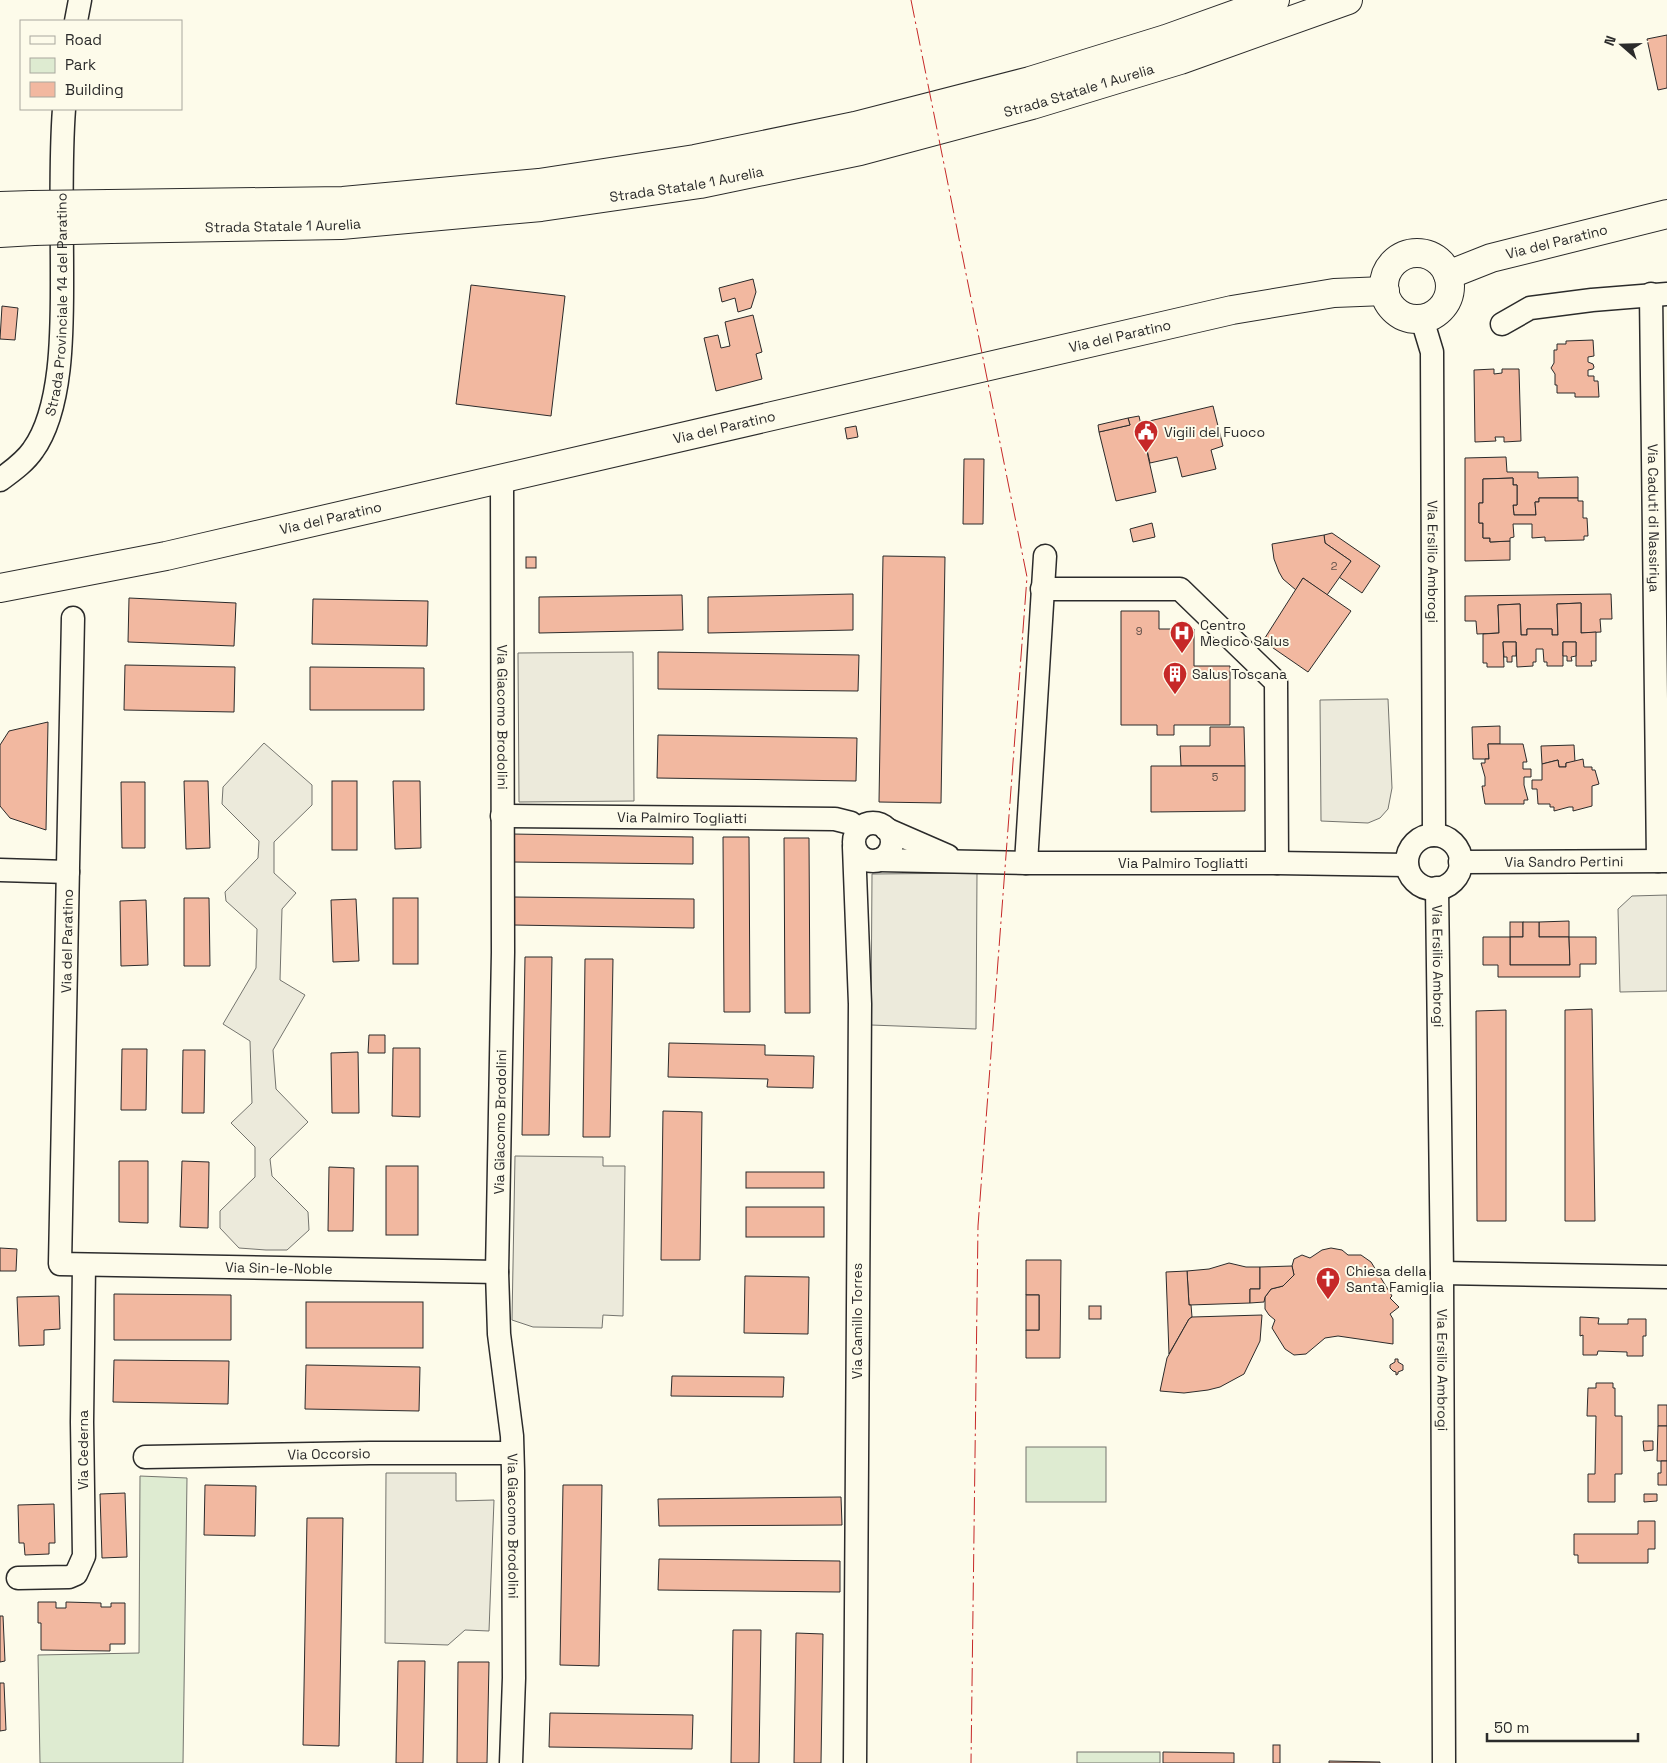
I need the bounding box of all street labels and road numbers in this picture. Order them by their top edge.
street label: Strada Statale 1 Aurelia [1002,59,1156,121]
street label: Strada Statale 1 Aurelia [608,162,765,206]
street label: Strada Provinciale 14 del Paratino [41,193,71,418]
street label: Strada Statale 1 Aurelia [205,214,362,236]
street label: Via del Paratino [1504,220,1610,263]
street label: Via del Paratino [1067,315,1173,356]
street label: Via del Paratino [671,407,777,448]
street label: Via Caduti di Nassiriya [1644,444,1664,592]
street label: Via del Paratino [278,498,383,539]
street label: Via Ersilio Ambrogi [1424,500,1442,623]
street label: Via Giacomo Brodolini [493,644,512,790]
street label: Via Palmiro Togliatti [617,808,747,827]
street label: Via Sandro Pertini [1504,852,1624,871]
street label: Via Palmiro Togliatti [1118,854,1248,872]
street label: Via del Paratino [57,889,77,993]
street label: Via Ersilio Ambrogi [1428,905,1448,1027]
street label: Via Giacomo Brodolini [490,1049,510,1195]
street label: Via Sin-le-Noble [225,1258,333,1278]
street label: Via Camillo Torres [848,1263,866,1379]
street label: Via Ersilio Ambrogi [1433,1309,1452,1431]
street label: Via Cederna [74,1410,92,1490]
street label: Via Occorsio [287,1444,371,1463]
street label: Via Giacomo Brodolini [504,1453,523,1599]

